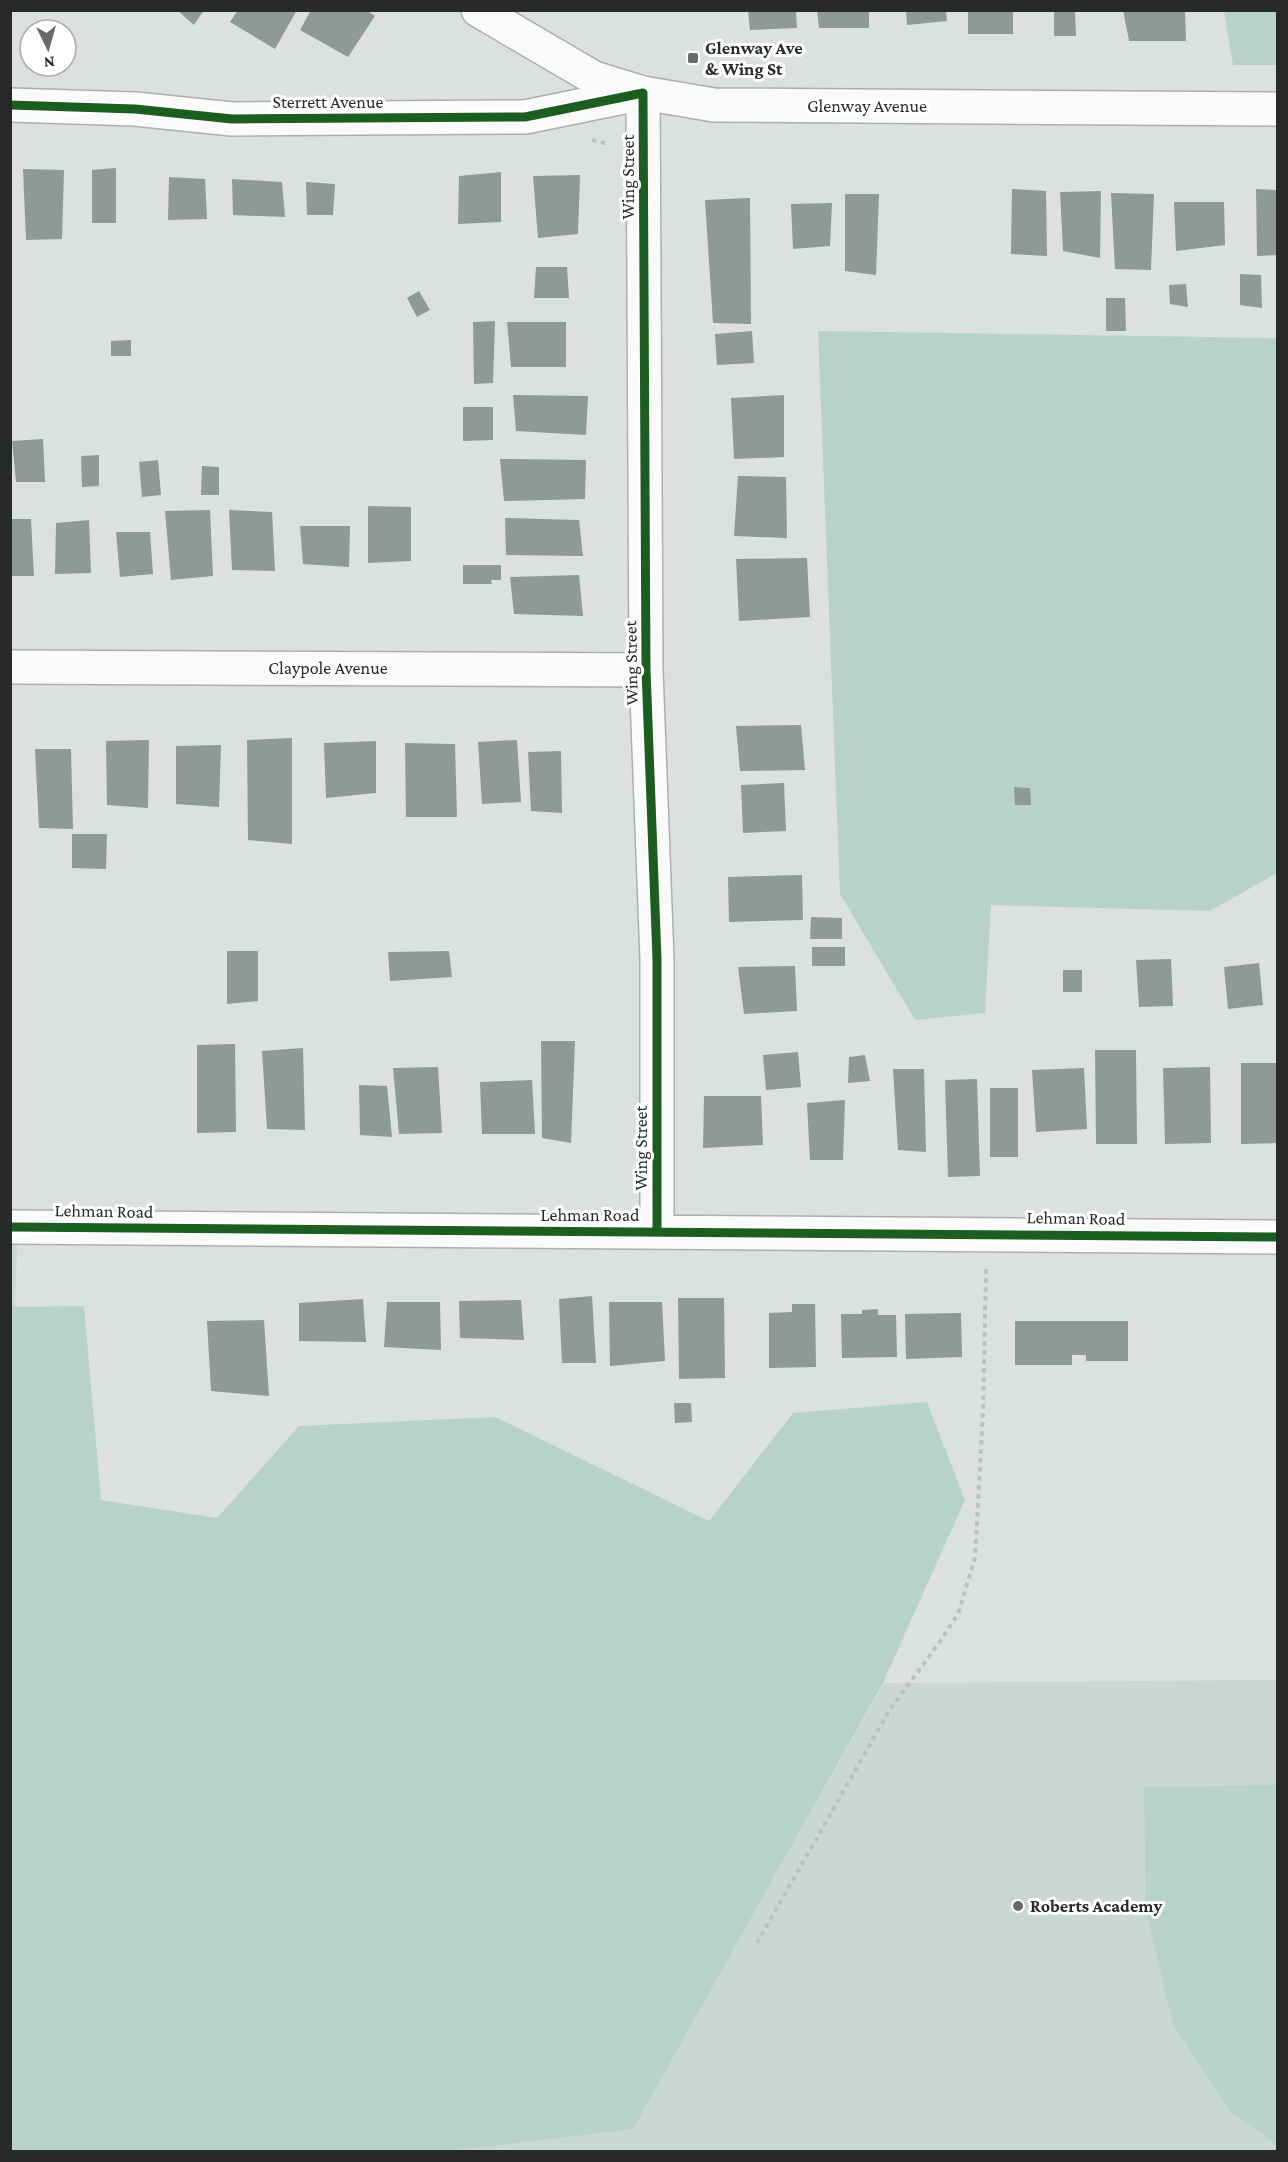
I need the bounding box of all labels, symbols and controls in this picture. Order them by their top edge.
north arrow [18,18,78,78]
place label: Glenway Ave & Wing St [705,38,803,79]
marker: Glenway Ave & Wing St [686,51,700,65]
text: N [43,54,55,71]
street label: Sterrett Avenue [273,92,383,112]
street label: Glenway Avenue [807,96,927,116]
street label: Wing Street [618,134,638,219]
street label: Wing Street [620,619,642,706]
street label: Claypole Avenue [268,658,388,678]
street label: Wing Street [631,1105,651,1190]
street label: Lehman Road [54,1200,154,1222]
street label: Lehman Road [541,1205,640,1225]
street label: Lehman Road [1026,1207,1126,1229]
place label: Roberts Academy [1030,1896,1162,1916]
marker: Roberts Academy [1011,1899,1025,1913]

